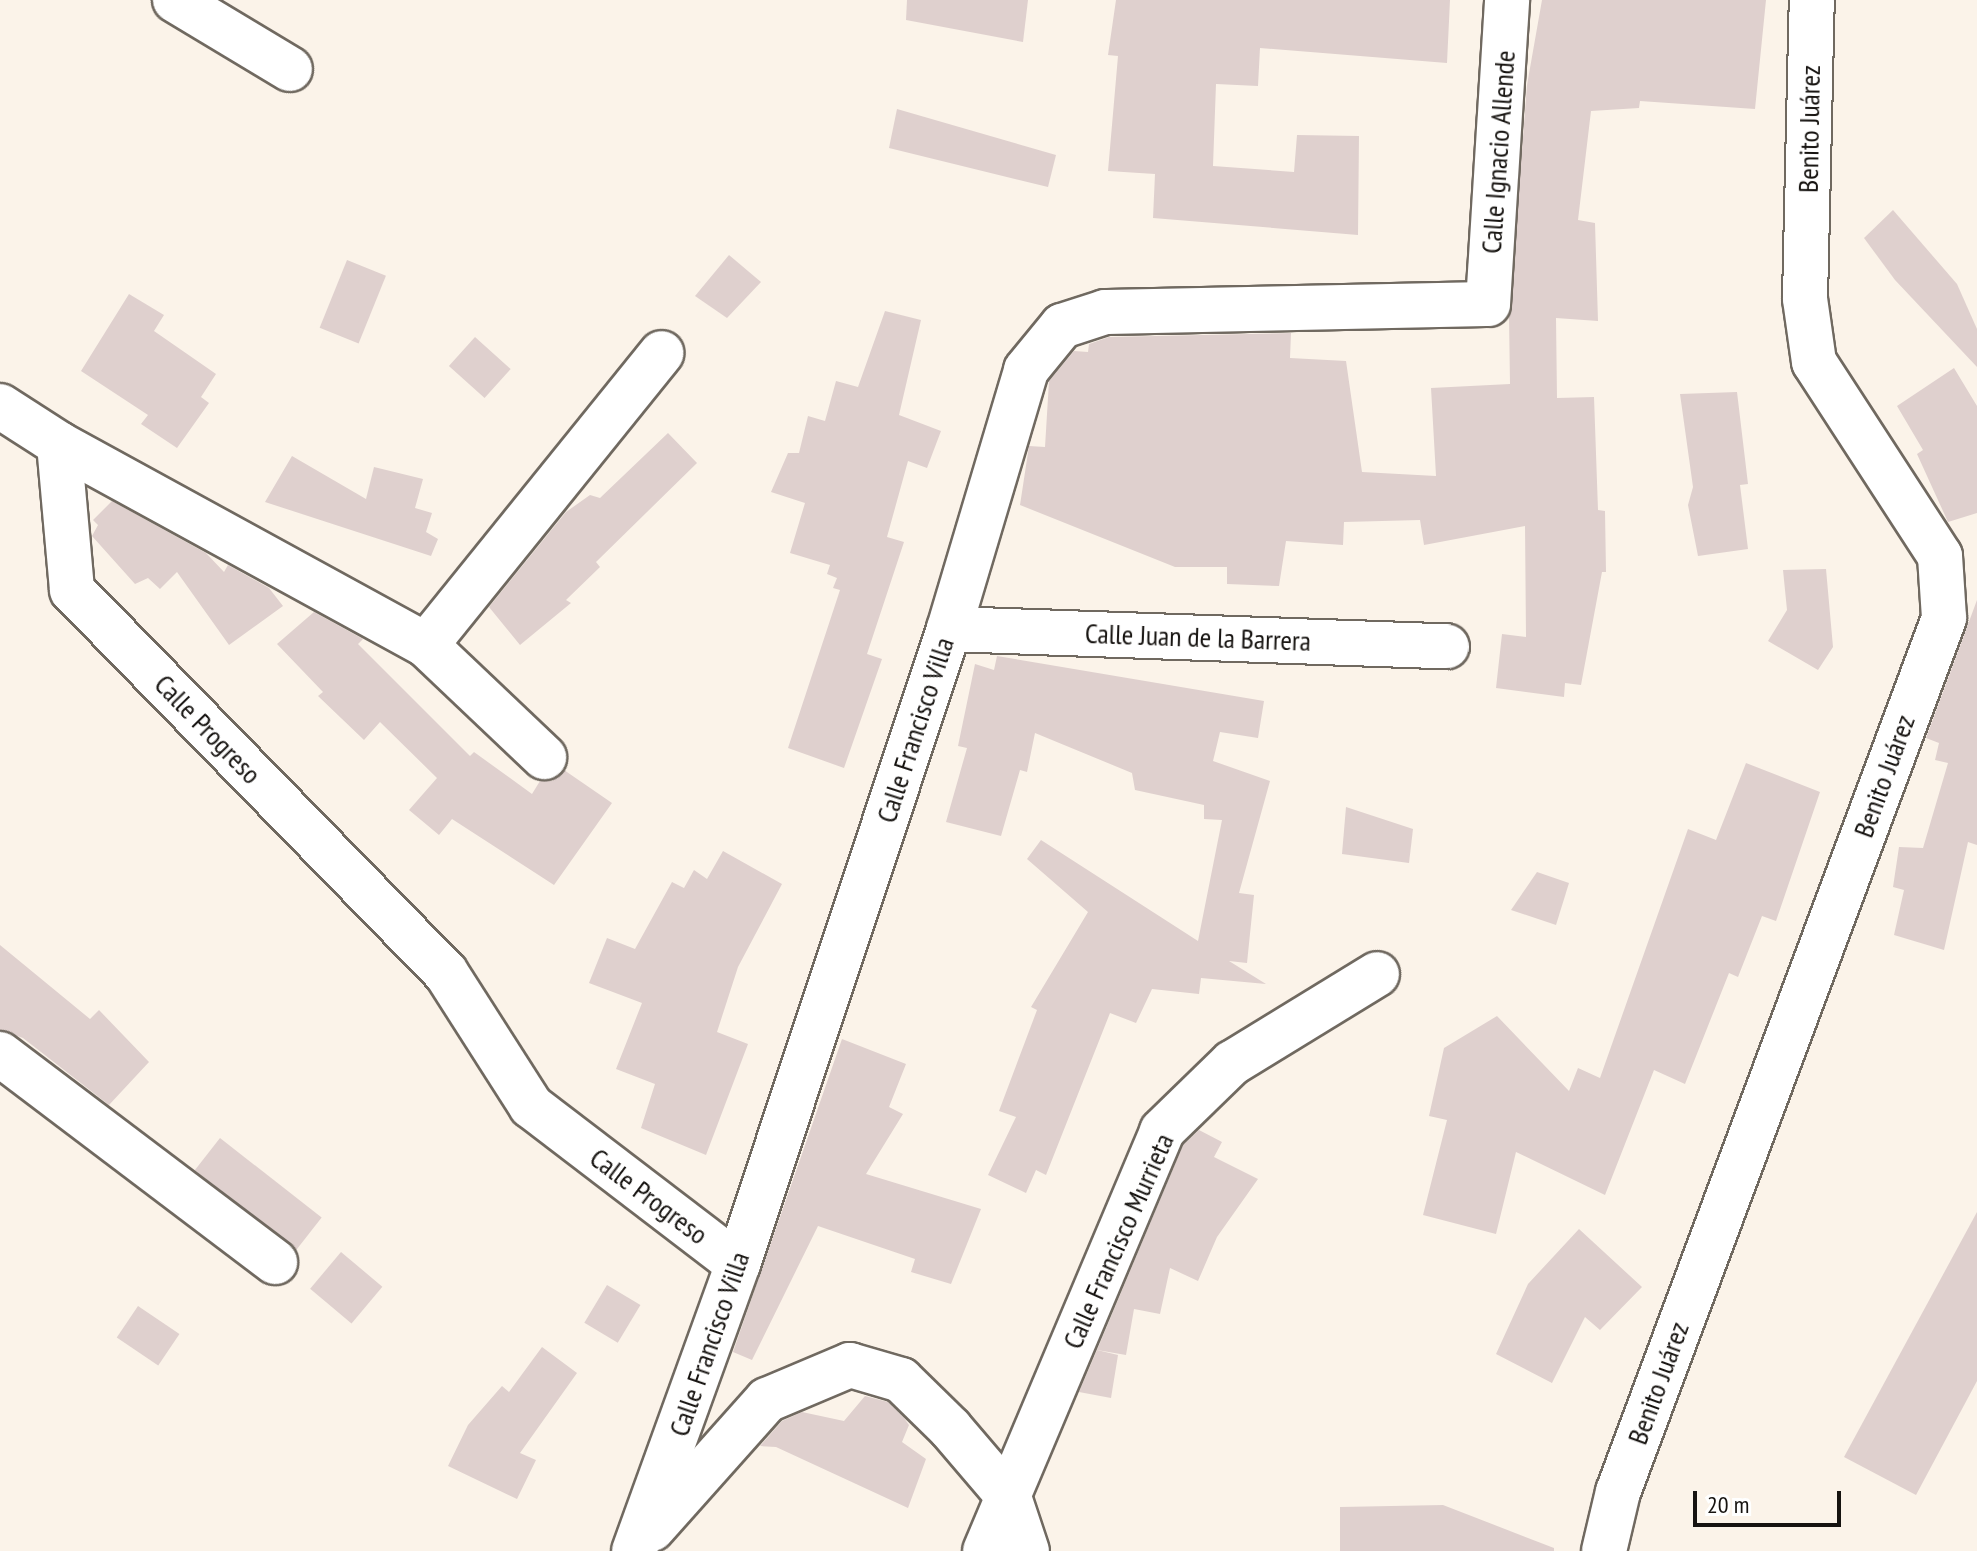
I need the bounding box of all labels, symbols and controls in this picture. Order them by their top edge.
street label: Calle Ignacio Allende [1474,49,1522,255]
street label: Benito Juárez [1791,65,1827,193]
street label: Calle Juan de la Barrera [1084,616,1312,658]
street label: Calle Francisco Villa [869,633,961,827]
street label: Calle Progreso [148,667,268,791]
street label: Benito Juárez [1846,710,1922,842]
street label: Calle Francisco Murrieta [1056,1128,1180,1354]
street label: Calle Progreso [583,1141,715,1251]
street label: Calle Francisco Villa [662,1247,756,1441]
street label: Benito Juárez [1620,1317,1696,1449]
scale bar [1697,1475,1845,1525]
text: 20 m [1707,1489,1749,1520]

